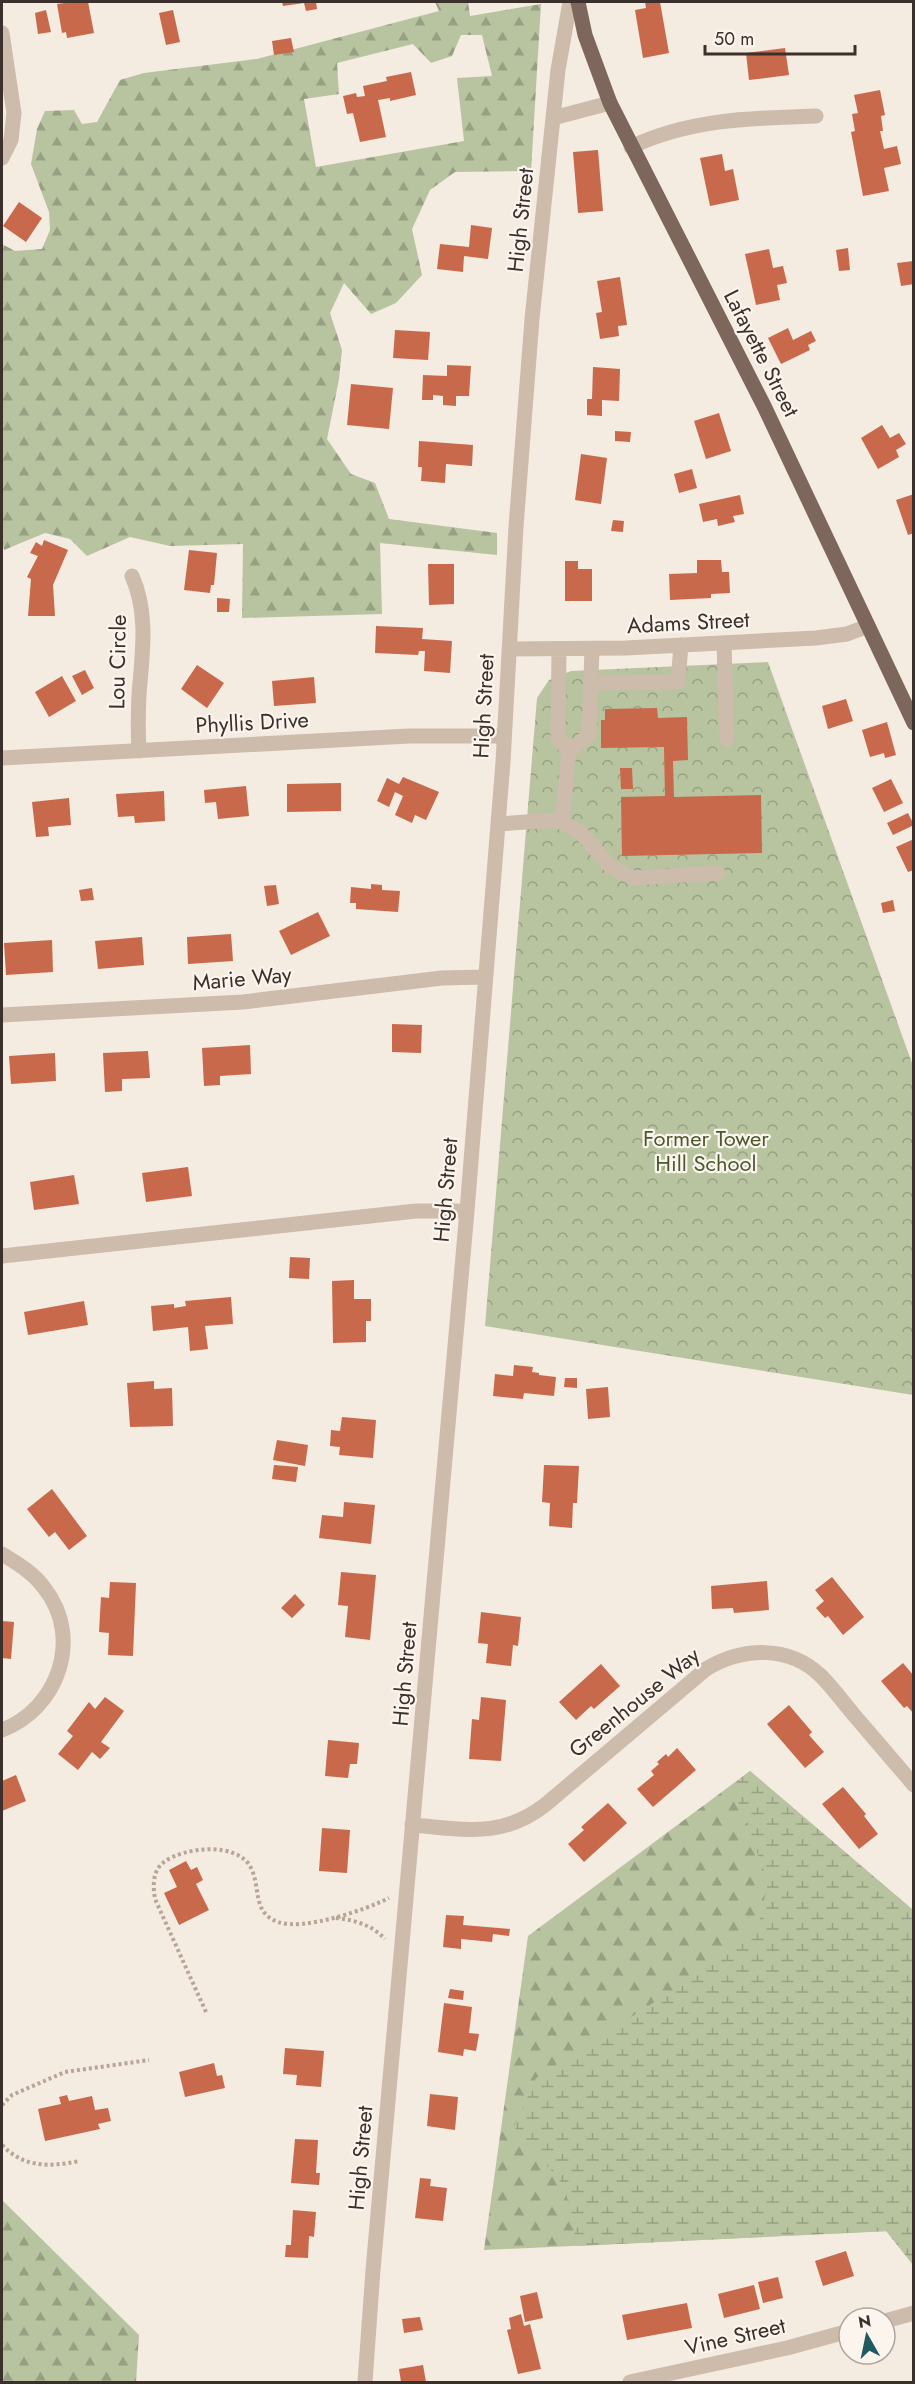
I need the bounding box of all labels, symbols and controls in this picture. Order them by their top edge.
scale bar [705,18,855,56]
text: 50 m [714,26,754,52]
street label: High Street [499,166,541,274]
street label: Lafayette Street [716,284,808,423]
street label: Adams Street [626,603,751,641]
street label: Lou Circle [100,614,134,710]
street label: High Street [464,652,502,759]
street label: Phyllis Drive [195,703,309,741]
street label: Marie Way [191,958,293,998]
park label: Former Tower Hill School [643,1122,769,1179]
street label: High Street [425,1136,466,1244]
street label: High Street [384,1620,425,1728]
street label: Greenhouse Way [562,1639,707,1765]
street label: High Street [340,2104,381,2212]
north arrow [837,2306,897,2366]
street label: Vine Street [682,2309,789,2363]
text: N [857,2309,873,2334]

